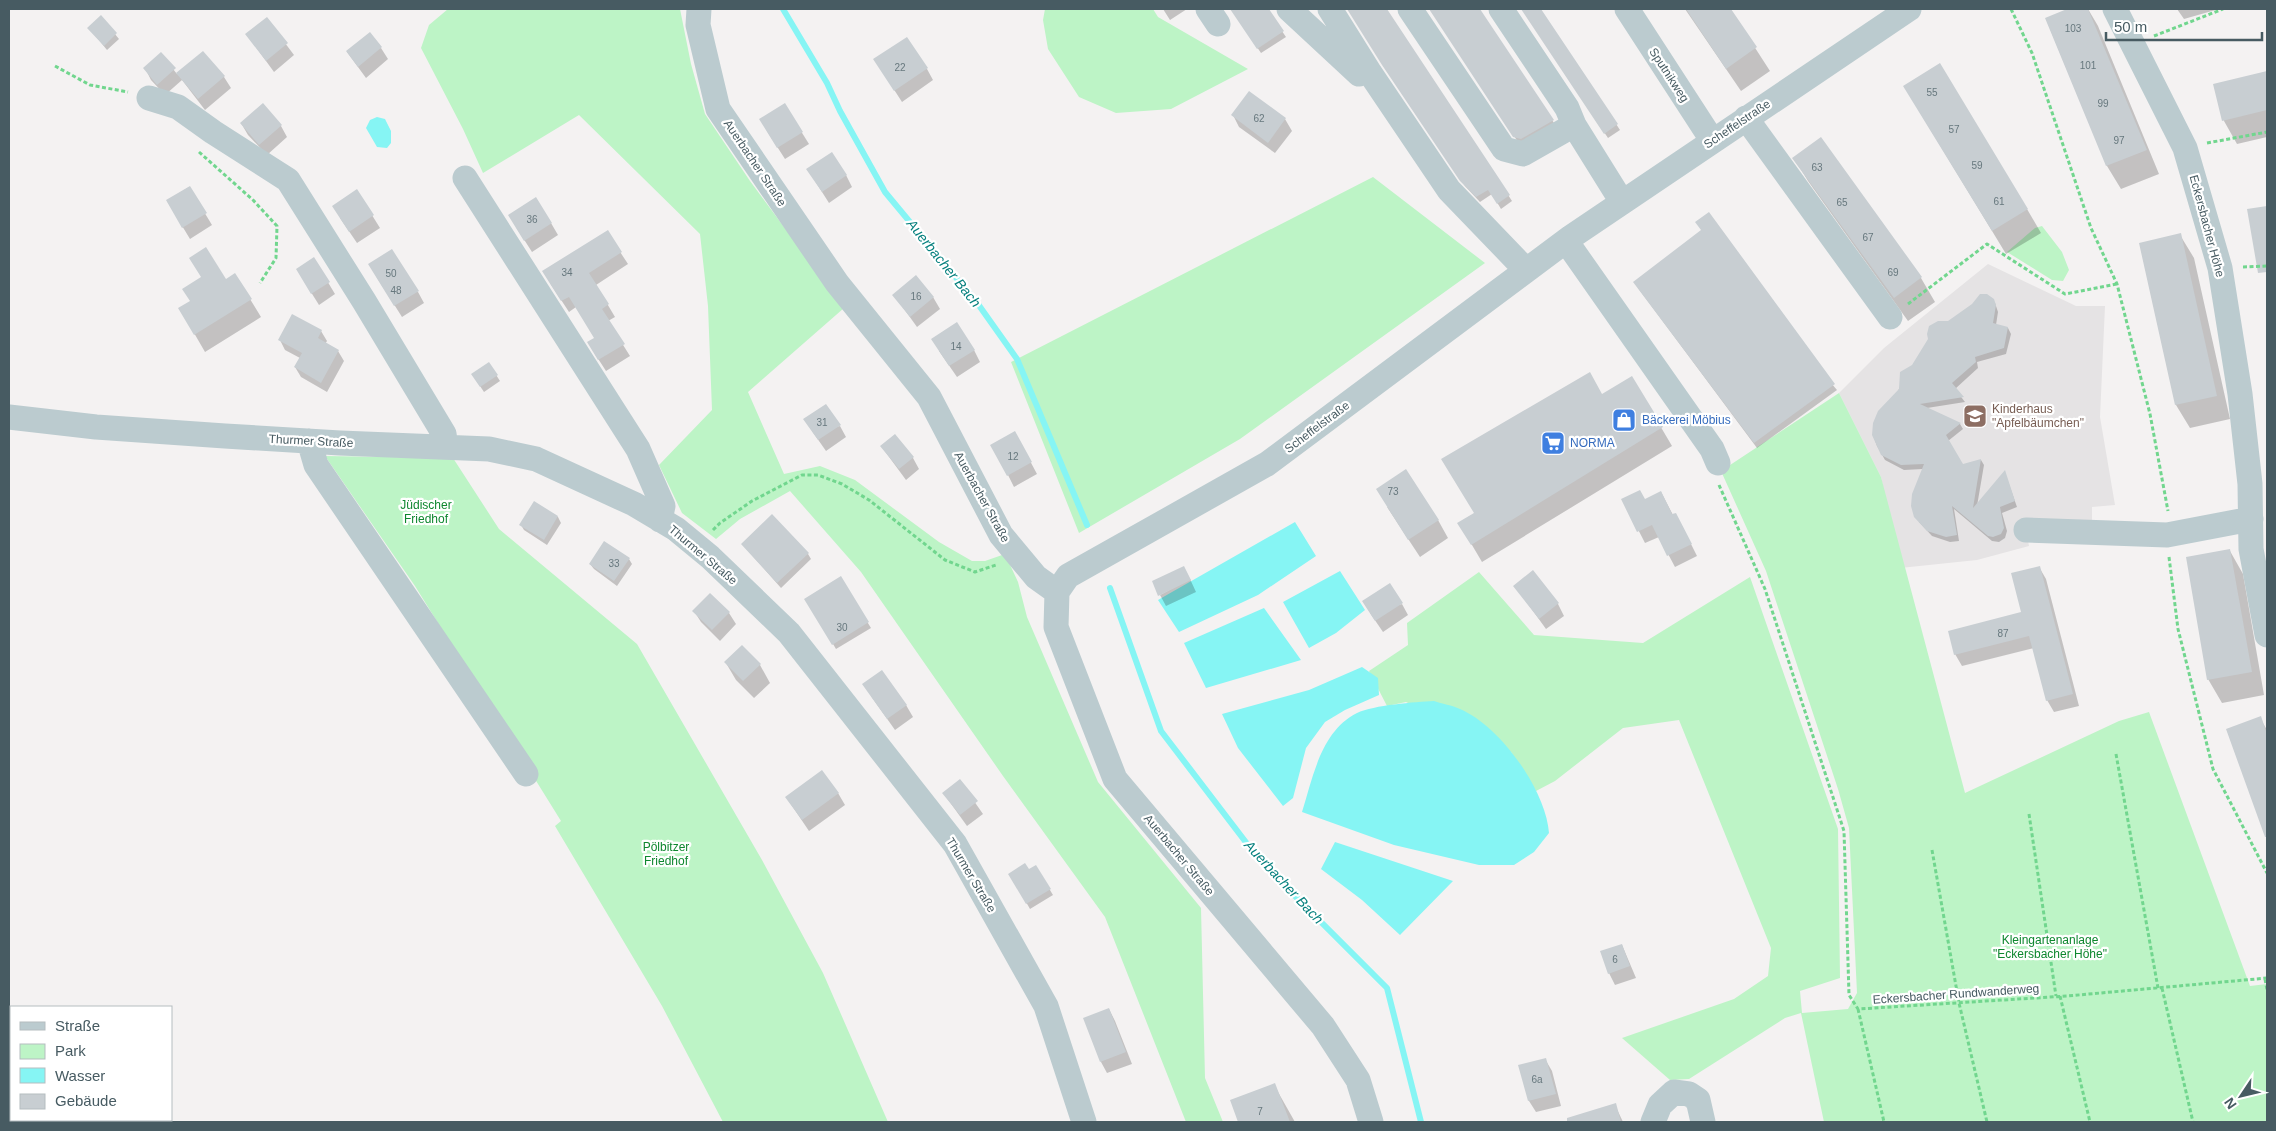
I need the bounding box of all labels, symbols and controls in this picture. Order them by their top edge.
scale bar [2106,10,2262,42]
text: 50 m [2114,18,2147,35]
house number: 103 [2065,23,2082,34]
street label: Sputnikweg [1646,45,1692,105]
house number: 101 [2080,60,2097,71]
house number: 22 [894,62,906,73]
house number: 55 [1926,87,1938,98]
street label: Scheffelstraße [1701,96,1773,151]
house number: 99 [2097,98,2109,109]
house number: 62 [1253,113,1265,124]
street label: Auerbacher Straße [721,117,789,209]
house number: 57 [1948,124,1960,135]
house number: 97 [2113,135,2125,146]
house number: 59 [1971,160,1983,171]
house number: 63 [1811,162,1823,173]
street label: Eckersbacher Höhe [2187,173,2227,279]
house number: 61 [1993,196,2005,207]
house number: 65 [1836,197,1848,208]
house number: 36 [526,214,538,225]
water label: Auerbacher Bach [903,215,984,310]
house number: 67 [1862,232,1874,243]
house number: 34 [561,267,573,278]
house number: 69 [1887,267,1899,278]
house number: 50 [385,268,397,279]
house number: 48 [390,285,402,296]
house number: 16 [910,291,922,302]
house number: 14 [950,341,962,352]
street label: Scheffelstraße [1282,398,1352,456]
place label: Kinderhaus "Apfelbäumchen" [1992,402,2084,430]
school or university icon: Kinderhaus "Apfelbäumchen" [1962,403,1988,429]
shop icon: Bäckerei Möbius [1611,407,1637,433]
place label: Bäckerei Möbius [1642,413,1731,427]
house number: 31 [816,417,828,428]
supermarket icon: NORMA [1540,430,1566,456]
street label: Thurmer Straße [268,432,354,450]
place label: NORMA [1570,436,1615,450]
street label: Auerbacher Straße [951,449,1013,545]
house number: 12 [1007,451,1019,462]
house number: 73 [1387,486,1399,497]
park label: Jüdischer Friedhof [400,498,452,526]
street label: Thurmer Straße [666,522,740,588]
house number: 33 [608,558,620,569]
house number: 30 [836,622,848,633]
house number: 87 [1997,628,2009,639]
street label: Auerbacher Straße [1141,812,1217,899]
street label: Thurmer Straße [943,835,999,915]
water label: Auerbacher Bach [1241,836,1327,927]
park label: Pölbitzer Friedhof [643,840,689,868]
park label: Kleingartenanlage "Eckersbacher Höhe" [1993,933,2107,961]
house number: 6 [1612,954,1618,965]
street label: Eckersbacher Rundwanderweg [1872,981,2040,1007]
legend [10,1006,172,1121]
text: Straße [55,1017,100,1034]
text: Park [55,1042,86,1059]
text: Wasser [55,1067,105,1084]
north arrow [2216,1071,2266,1121]
house number: 6a [1531,1074,1543,1085]
text: Gebäude [55,1092,117,1109]
text: N [2221,1095,2240,1112]
house number: 7 [1257,1106,1263,1117]

